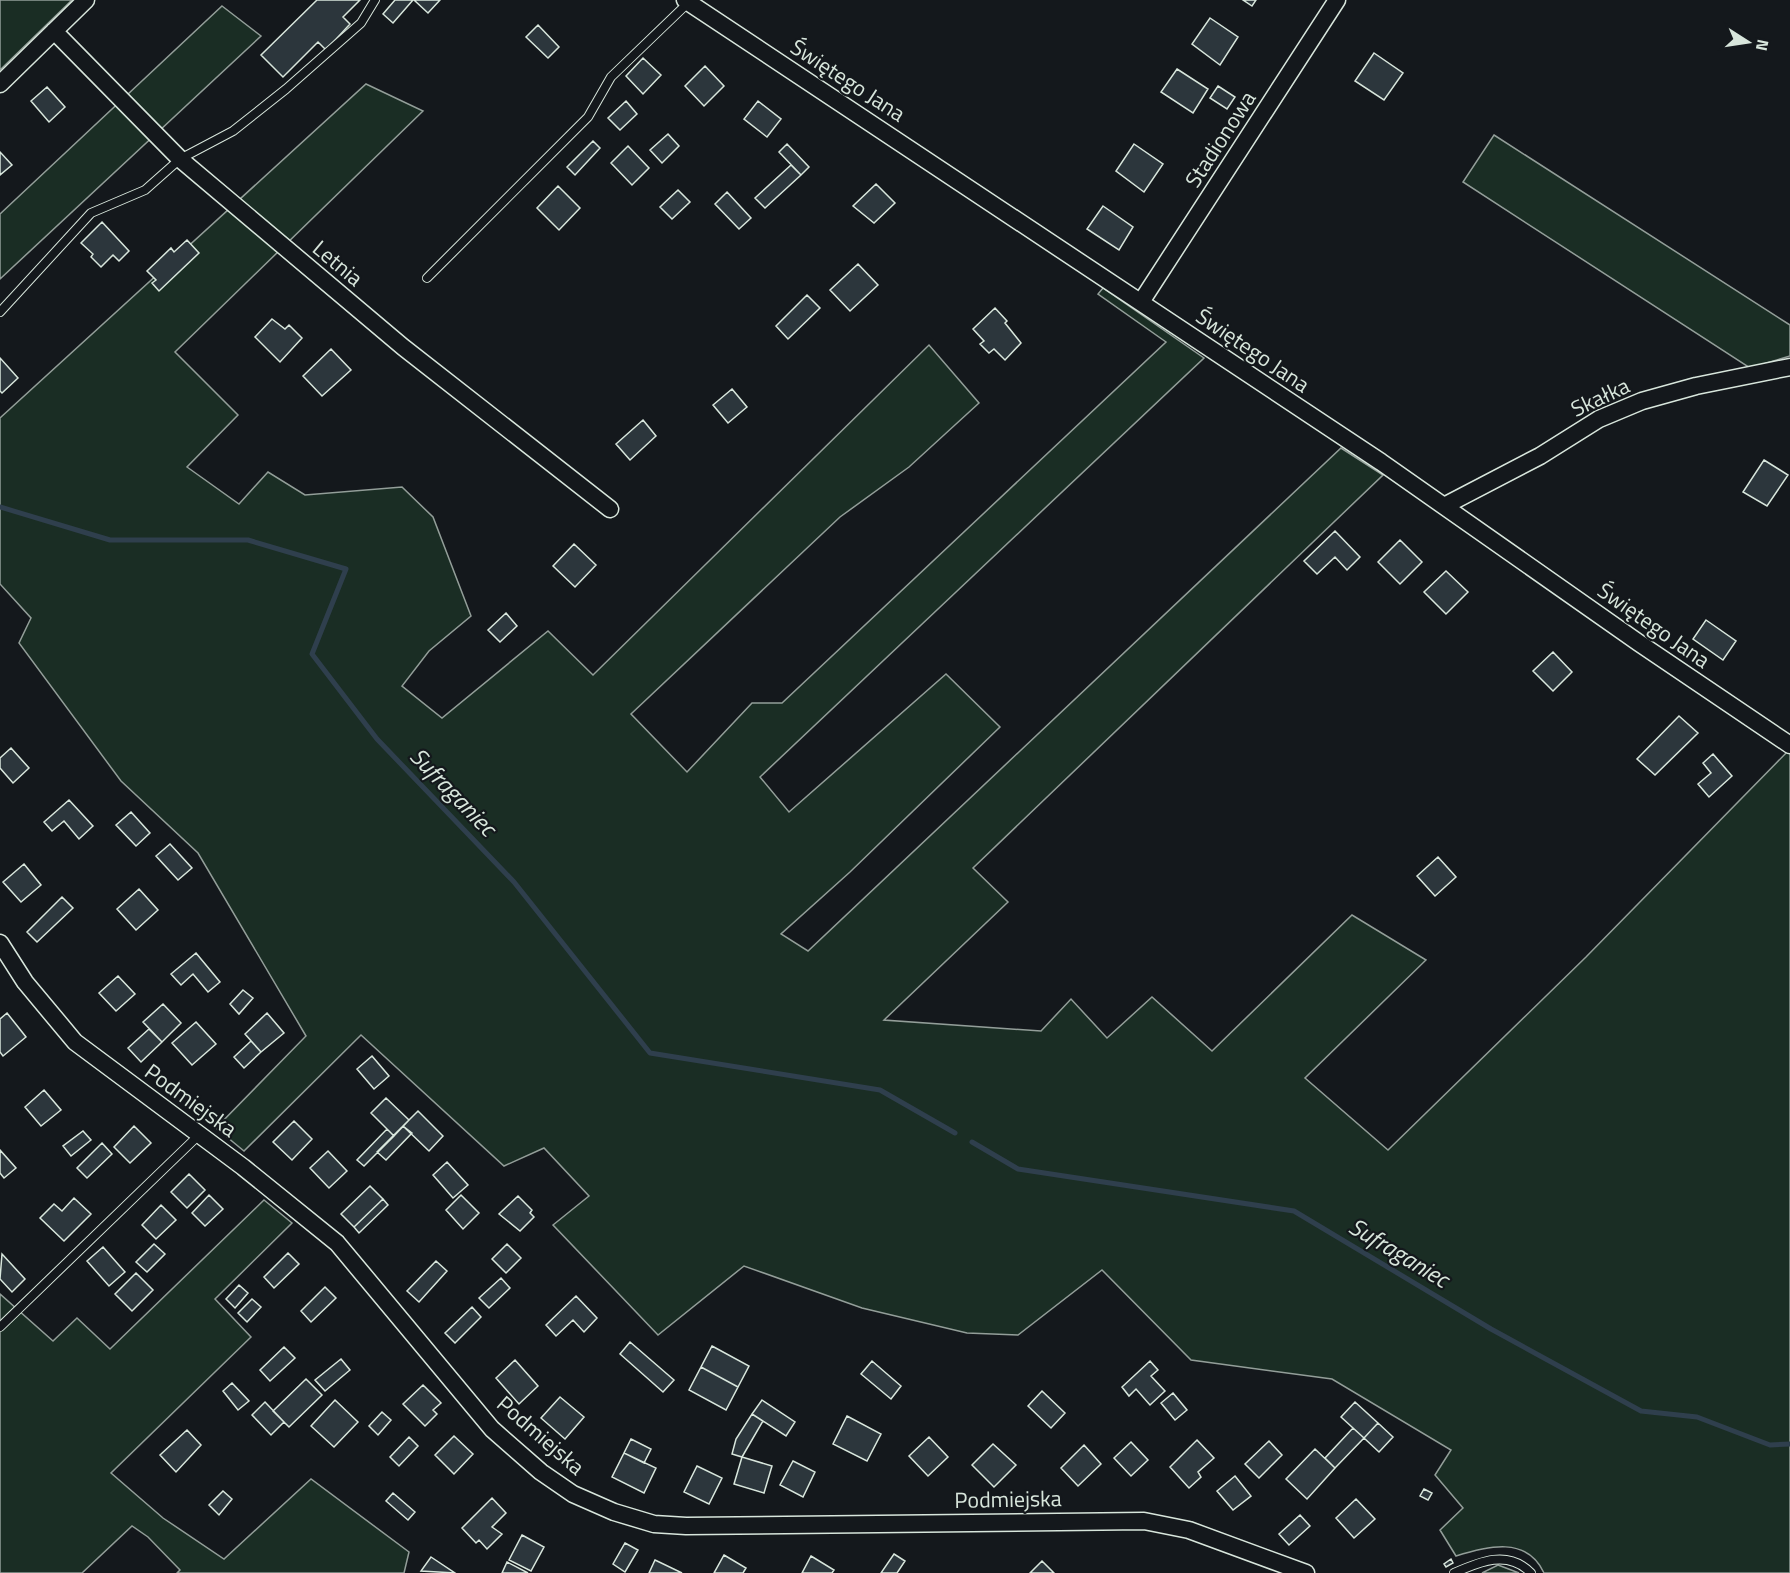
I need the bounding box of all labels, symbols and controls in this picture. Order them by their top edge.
north arrow [1718,12,1778,72]
street label: Świętego Jana [784,30,912,130]
text: N [1750,37,1776,53]
street label: Stadionowa [1176,84,1264,194]
street label: Letnia [305,232,371,294]
street label: Świętego Jana [1189,299,1317,401]
street label: Skałka [1565,369,1635,425]
street label: Świętego Jana [1591,573,1717,677]
water label: Sufraganiec [402,739,507,846]
street label: Podmiejska [138,1055,244,1145]
water label: Sufraganiec [1342,1208,1459,1297]
street label: Podmiejska [489,1387,593,1483]
street label: Podmiejska [954,1481,1062,1517]

